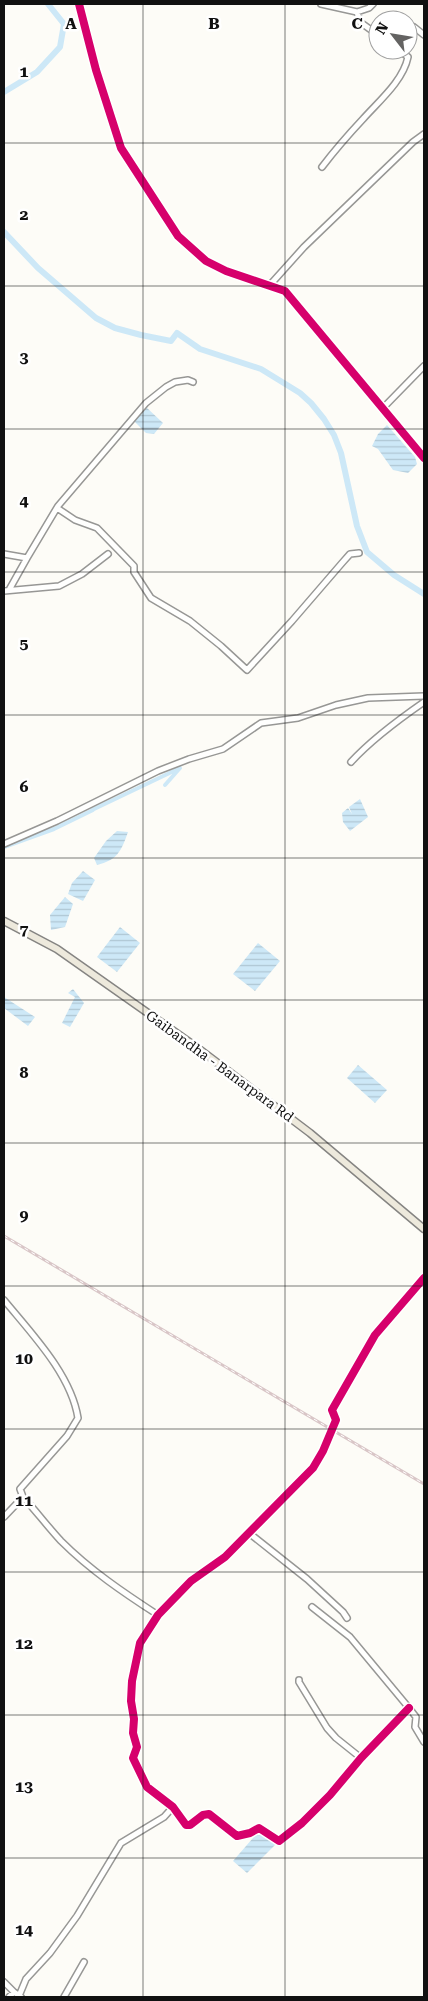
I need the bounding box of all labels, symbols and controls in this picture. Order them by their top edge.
north arrow [368,10,418,60]
text: A [65,14,77,33]
text: B [208,14,220,33]
text: C [351,14,363,33]
text: N [372,19,392,37]
text: 1 [20,62,29,81]
text: 2 [20,205,29,224]
text: 3 [20,348,29,367]
text: 4 [20,491,29,510]
text: 5 [20,634,29,653]
text: 6 [20,777,29,796]
text: 7 [20,920,29,939]
street label: Gaibandha - Banarpara Rd [143,1007,297,1125]
text: 8 [20,1063,29,1082]
text: 9 [20,1206,29,1225]
text: 10 [15,1349,33,1368]
text: 11 [15,1491,33,1510]
text: 12 [15,1634,33,1653]
text: 13 [15,1777,33,1796]
text: 14 [15,1920,33,1939]

